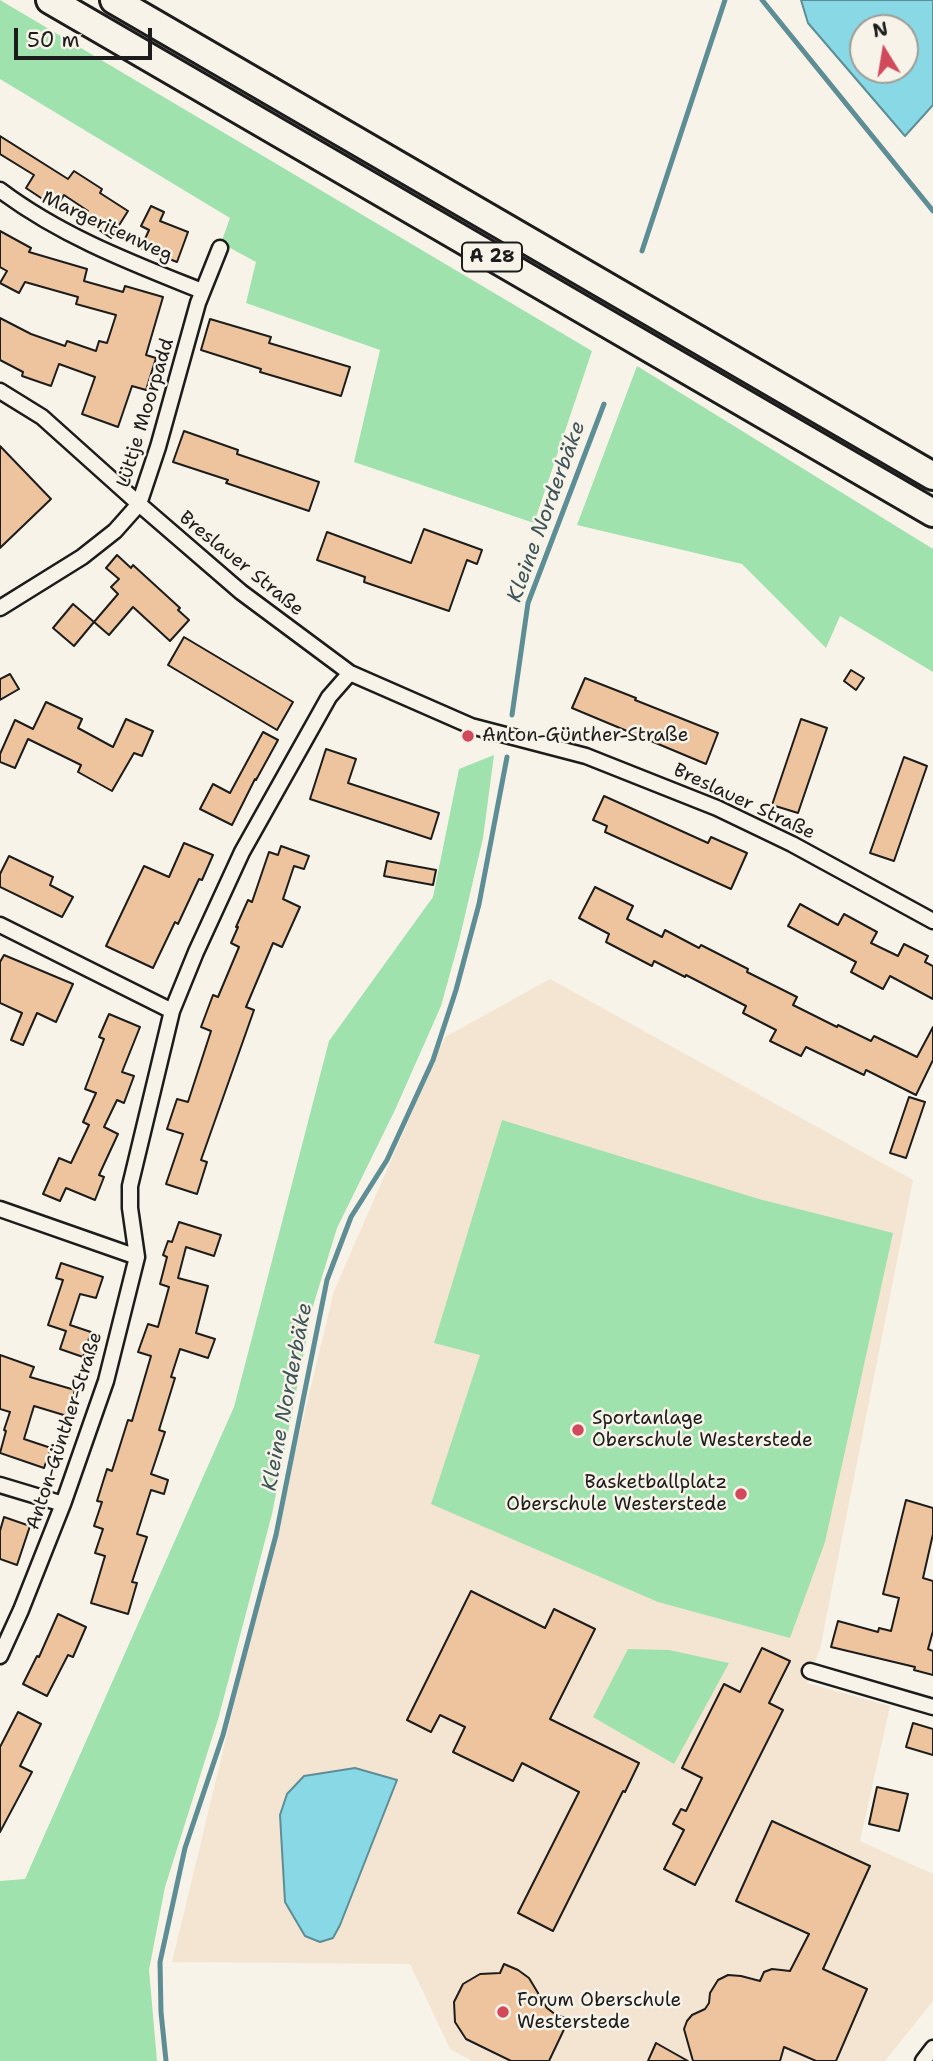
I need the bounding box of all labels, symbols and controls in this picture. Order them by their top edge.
scale bar [18,14,156,58]
north arrow [849,14,919,84]
text: N [871,16,890,44]
text: 50 m [27,26,80,54]
street label: Margeritenweg [38,187,176,267]
road number: A 28 [462,243,522,272]
street label: Lüttje Moorpadd [112,336,180,490]
water label: Kleine Norderbäke [503,418,591,606]
street label: Breslauer Straße [174,507,308,621]
place label: Anton-Günther-Straße [482,725,688,747]
marker: Anton-Günther-Straße [460,728,476,744]
street label: Breslauer Straße [670,759,818,845]
water label: Kleine Norderbäke [257,1301,319,1493]
street label: Anton-Günther-Straße [22,1329,108,1533]
place label: Sportanlage Oberschule Westerstede [592,1408,813,1452]
marker: Sportanlage Oberschule Westerstede [570,1422,586,1438]
place label: Basketballplatz Oberschule Westerstede [506,1472,727,1516]
marker: Basketballplatz Oberschule Westerstede [733,1486,749,1502]
place label: Forum Oberschule Westerstede [517,1990,681,2034]
marker: Forum Oberschule Westerstede [495,2004,511,2020]

